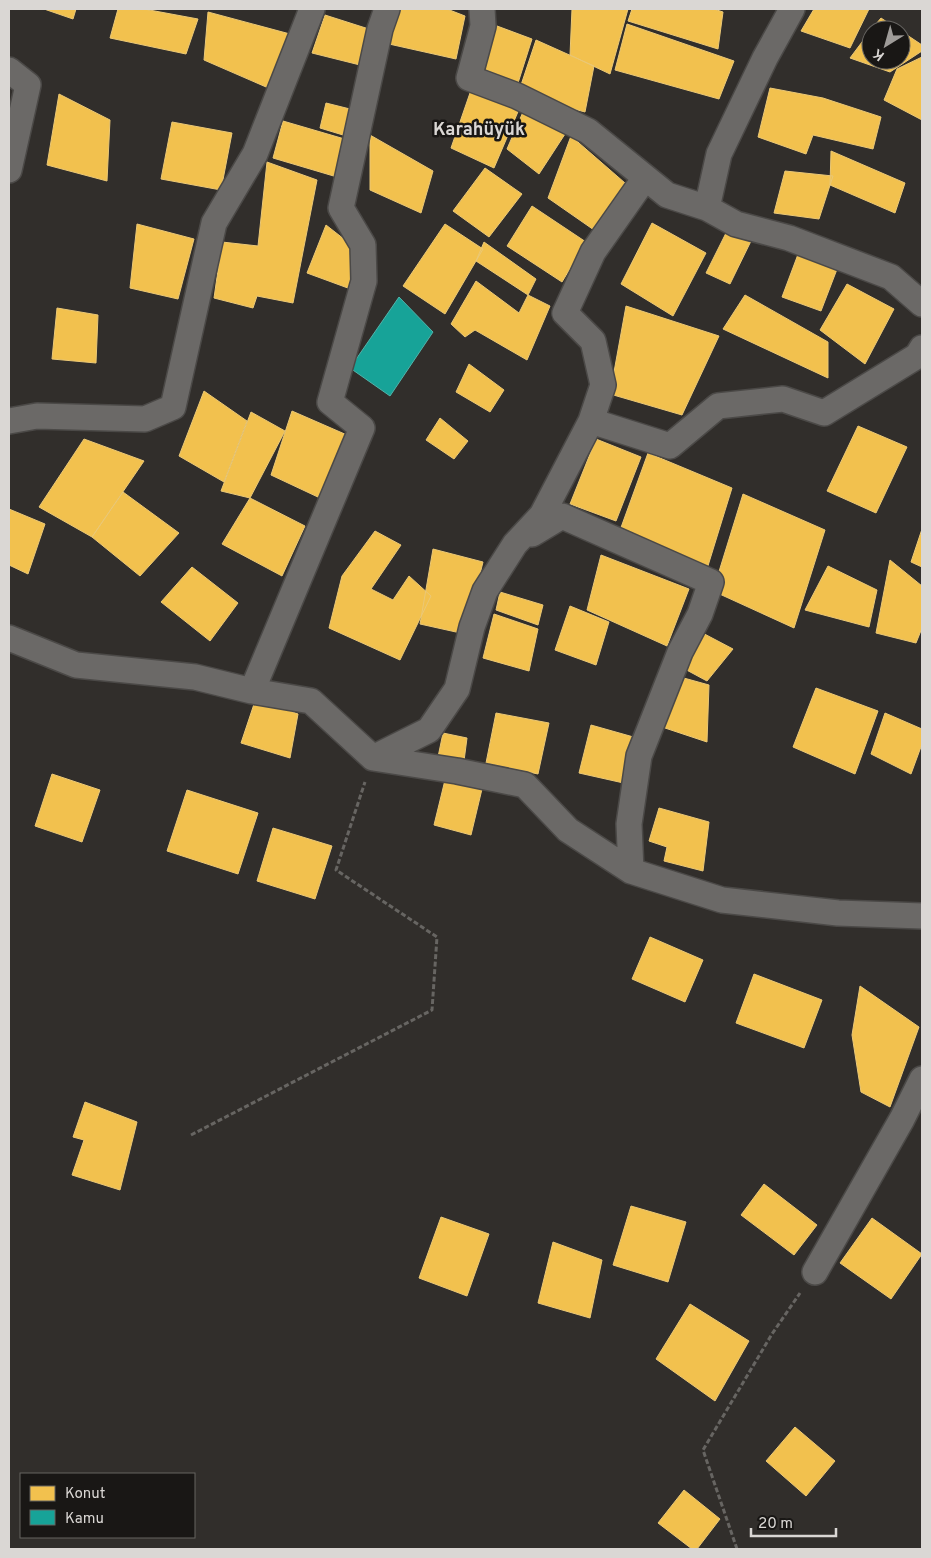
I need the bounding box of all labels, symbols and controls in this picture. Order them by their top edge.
north arrow [861,20,911,70]
text: K [870,44,888,64]
district label: Karahüyük [433,119,525,142]
legend [20,1473,195,1538]
text: Konut [65,1485,105,1504]
scale bar [751,1506,836,1538]
text: Kamu [65,1510,104,1529]
text: 20 m [758,1515,793,1534]

